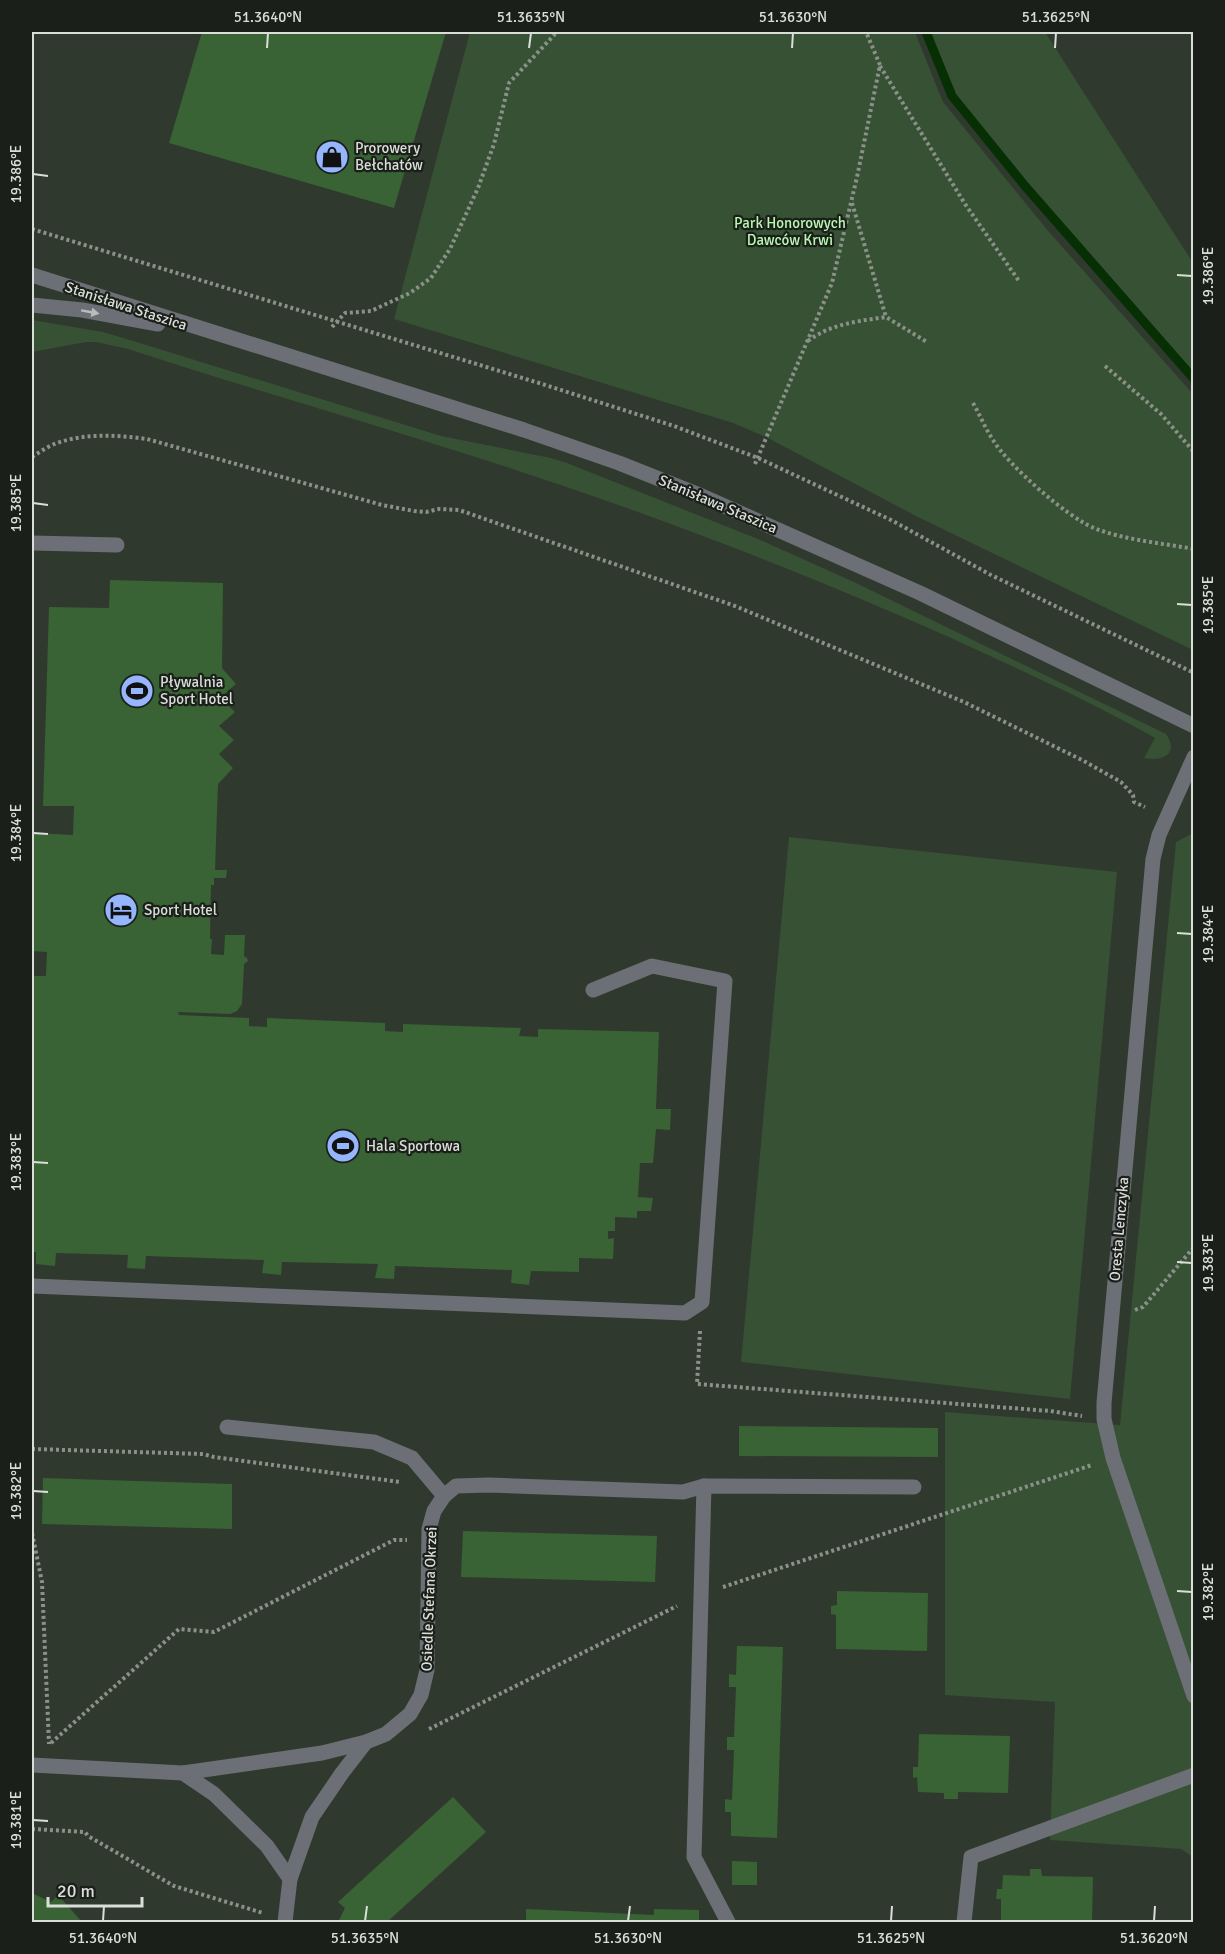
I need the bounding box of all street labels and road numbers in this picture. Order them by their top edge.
street label: Stanisława Staszica [63,278,189,334]
street label: Stanisława Staszica [656,471,780,537]
street label: Oresta Lenczyka [1105,1176,1133,1282]
street label: Osiedle Stefana Okrzei [417,1526,441,1672]

